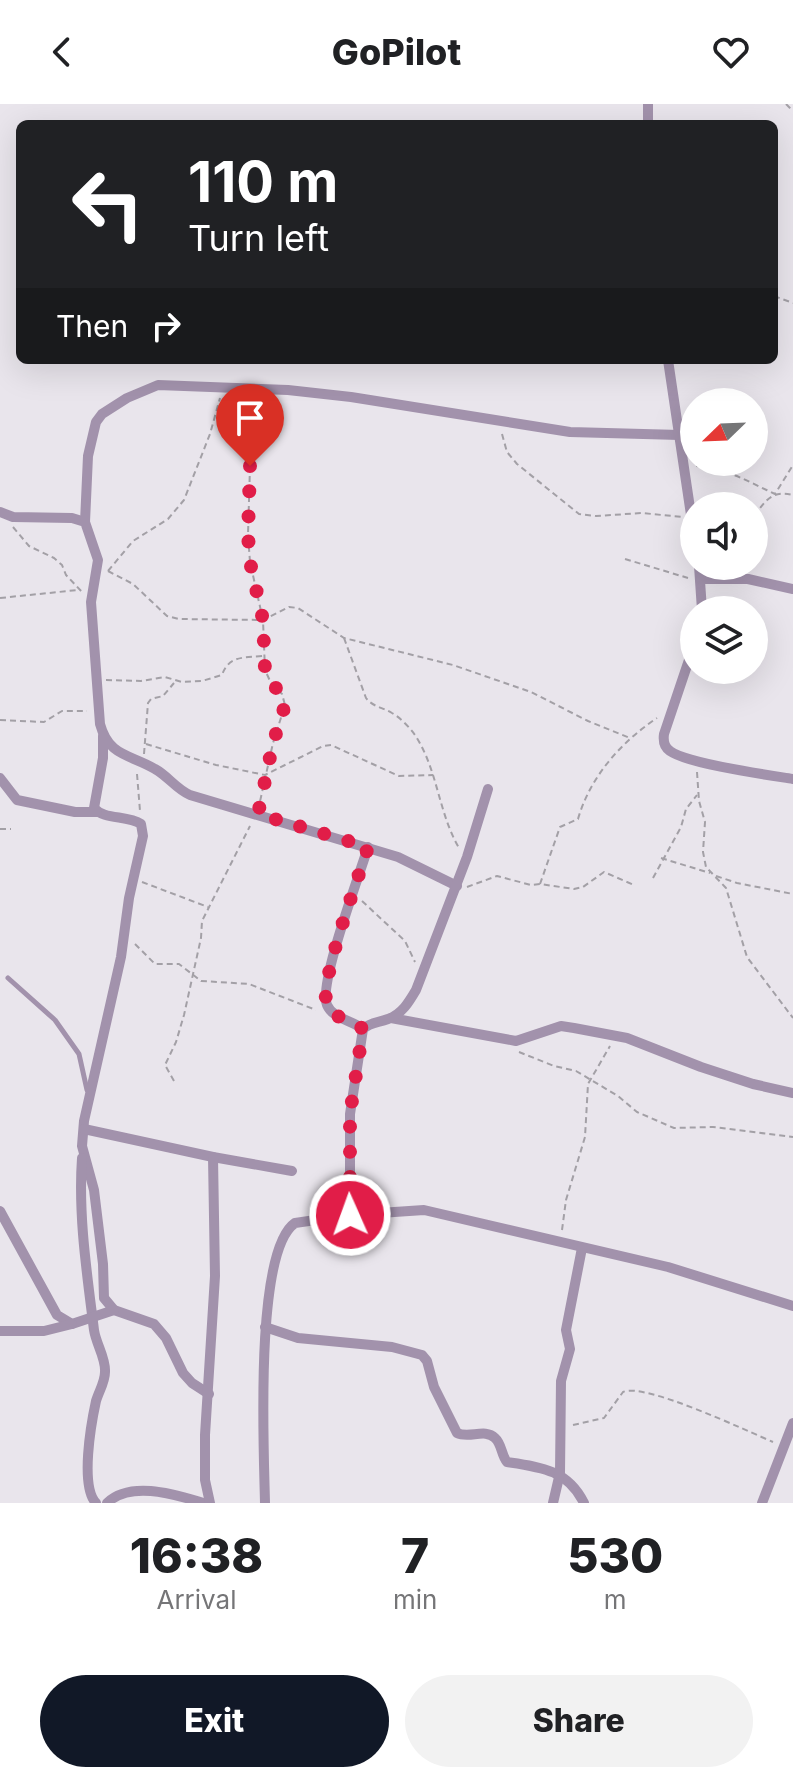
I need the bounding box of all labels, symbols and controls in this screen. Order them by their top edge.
icon: back [40,30,84,74]
text: GoPilot [332,30,461,74]
icon: heart [709,30,753,74]
text: 110 m [188,148,338,216]
icon: left [56,152,160,256]
text: Turn left [188,216,329,260]
icon: right [144,304,188,348]
text: Then [56,308,128,344]
pin [216,384,284,466]
north arrow [680,388,768,476]
map controls [680,388,768,684]
icon: arrive [228,396,272,440]
button: sound [680,492,768,580]
button: layers [680,596,768,684]
position arrow [308,1173,392,1257]
text: 16:38 [130,1526,263,1585]
text: 7 [401,1526,429,1585]
text: 530 [567,1526,663,1585]
text: Arrival [156,1584,236,1615]
text: min [393,1584,437,1615]
text: m [604,1584,627,1615]
button: Exit [40,1675,389,1767]
button: Share [405,1675,753,1767]

